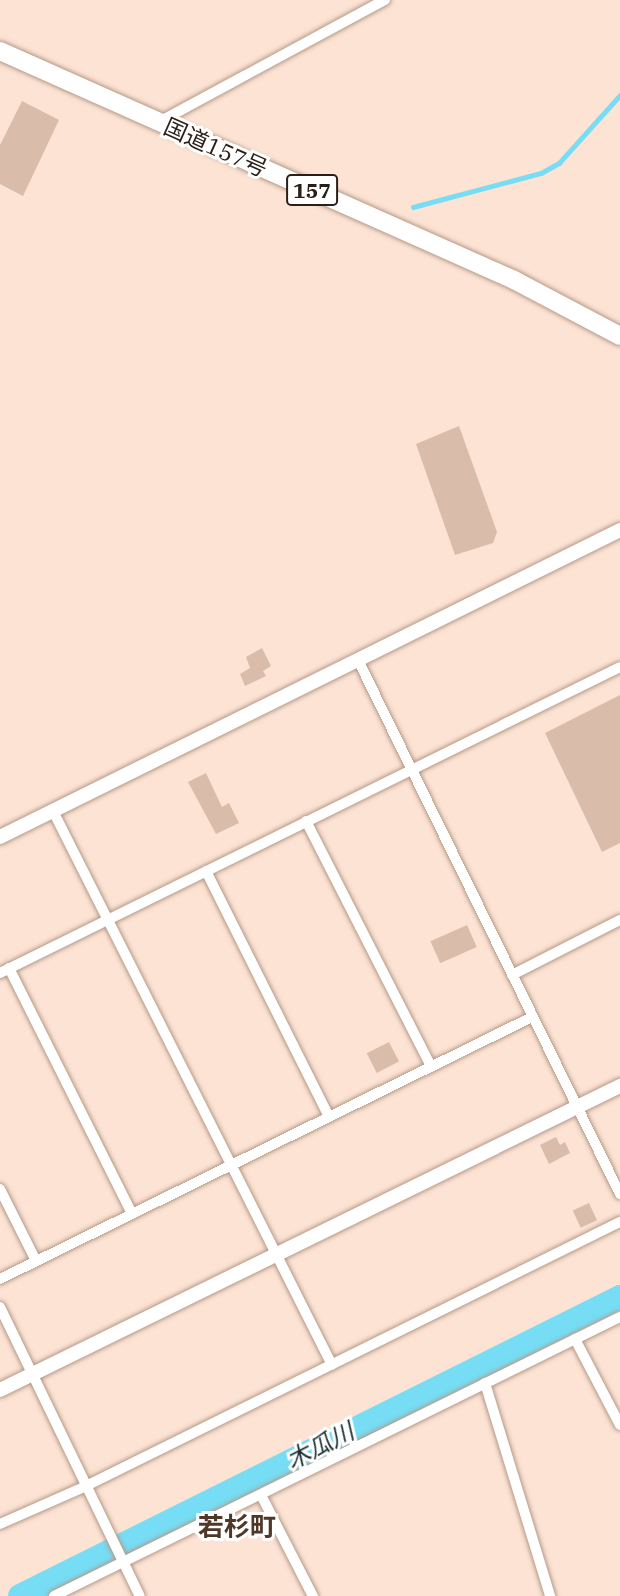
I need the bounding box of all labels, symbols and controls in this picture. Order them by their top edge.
street label: 国道157号 [160,112,272,182]
road number: 157 [286,172,338,208]
water label: 木瓜川 [281,1417,359,1475]
district label: 若杉町 [198,1511,276,1543]

